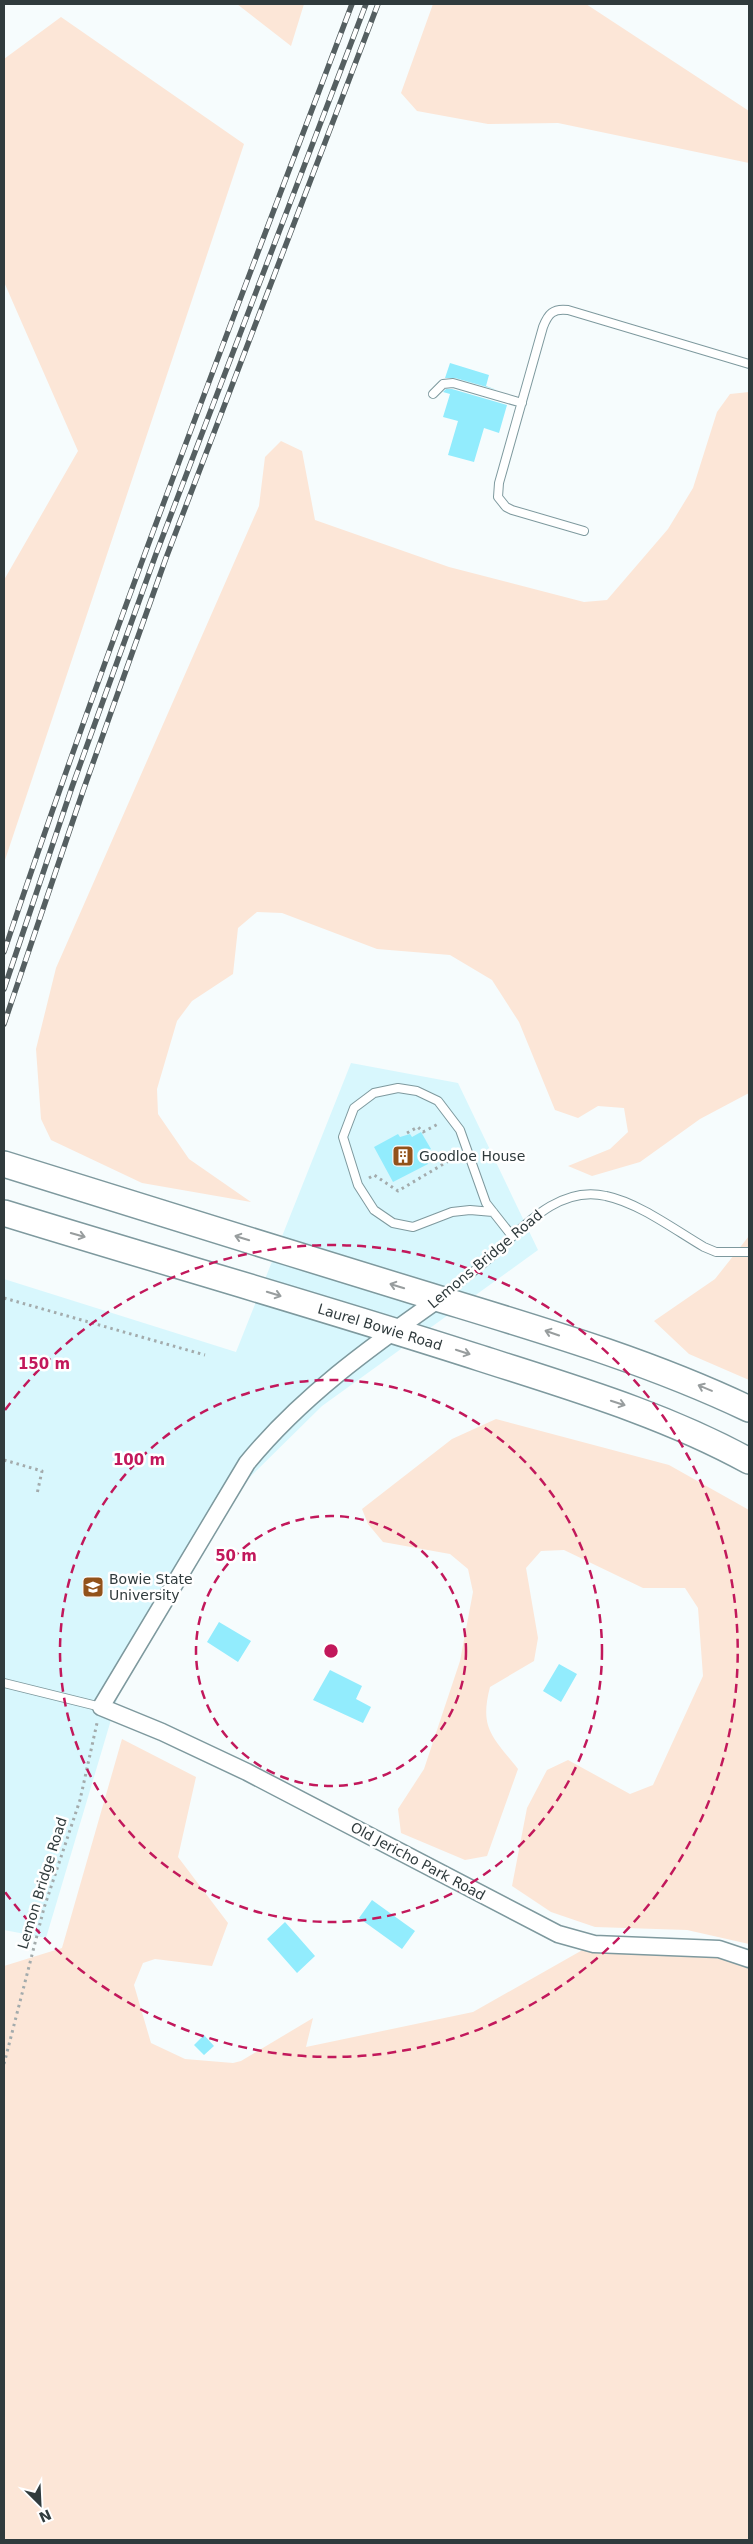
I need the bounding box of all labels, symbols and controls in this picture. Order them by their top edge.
building icon: Goodloe House [391,1144,415,1168]
place label: Goodloe House [419,1148,525,1164]
street label: Lemons Bridge Road [425,1207,545,1311]
one-way arrow [70,1231,86,1241]
one-way arrow [234,1232,250,1242]
one-way arrow [389,1280,405,1290]
one-way arrow [266,1290,282,1299]
street label: Laurel Bowie Road [316,1300,444,1354]
one-way arrow [545,1327,561,1337]
one-way arrow [455,1348,471,1358]
text: 150 m [18,1355,70,1373]
one-way arrow [698,1383,713,1392]
one-way arrow [609,1399,625,1408]
text: 100 m [113,1451,165,1469]
text: 50 m [215,1547,257,1565]
place label: Bowie State University [109,1571,193,1603]
school or university icon: Bowie State University [81,1575,105,1599]
centre of rings [322,1642,340,1660]
street label: Lemon Bridge Road [14,1815,70,1951]
street label: Old Jericho Park Road [348,1819,488,1903]
north arrow [15,2479,65,2529]
text: N [37,2506,54,2526]

